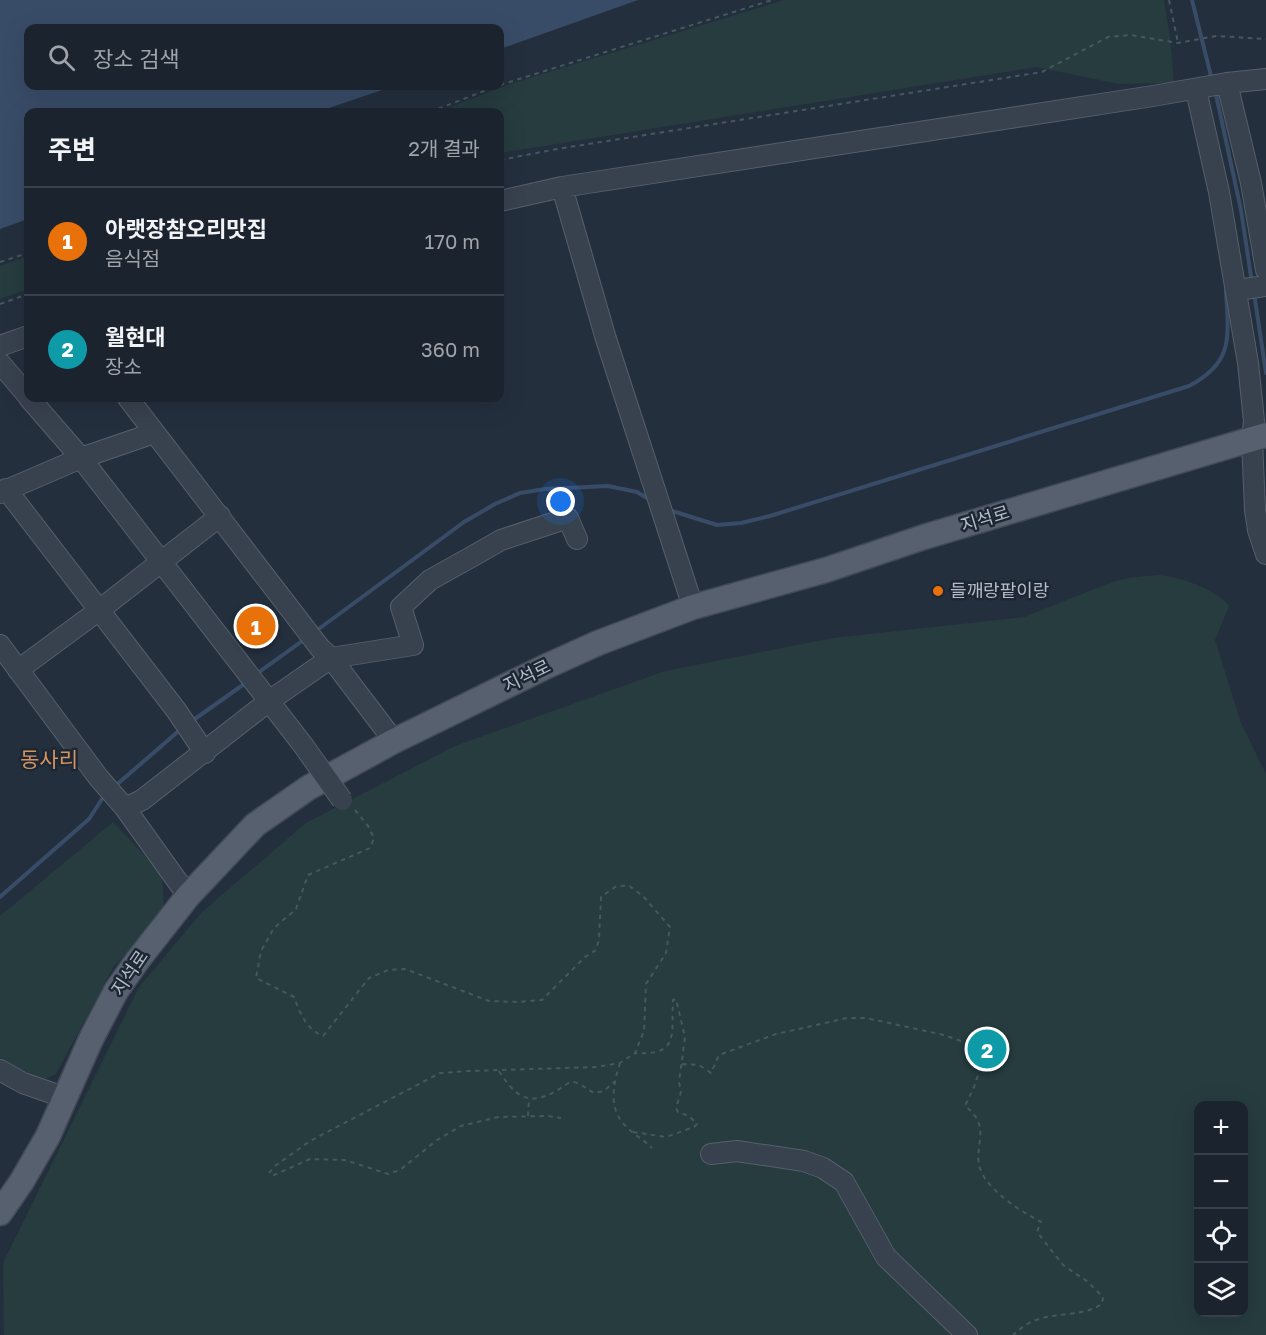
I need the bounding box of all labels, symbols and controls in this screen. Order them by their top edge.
search box [24,24,504,90]
icon: search [45,41,78,74]
text: 장소 검색 [93,45,179,72]
text: 주변 [48,134,96,165]
text: 2개 결과 [408,136,480,160]
text: 아랫장참오리맛집 [105,215,267,242]
text: 1 [62,229,73,253]
text: 170 m [425,229,480,253]
text: 음식점 [105,246,160,270]
text: 월현대 [105,323,166,350]
text: 2 [61,337,74,361]
text: 360 m [421,337,480,361]
text: 장소 [105,354,142,378]
your location [546,487,575,516]
street label: 지석로 [958,500,1012,536]
place label: 들깨랑팥이랑 [950,579,1049,601]
marker: 들깨랑팥이랑 [931,584,945,598]
pin: 1 [236,604,276,648]
street label: 지석로 [499,654,554,696]
district label: 동사리 [20,746,78,772]
street label: 지석로 [106,946,152,999]
pin: 2 [968,1026,1006,1072]
map controls [1194,1101,1248,1317]
button: + [1194,1101,1248,1155]
button: − [1194,1155,1248,1209]
button: locate [1194,1209,1248,1263]
button: layers [1194,1263,1248,1317]

